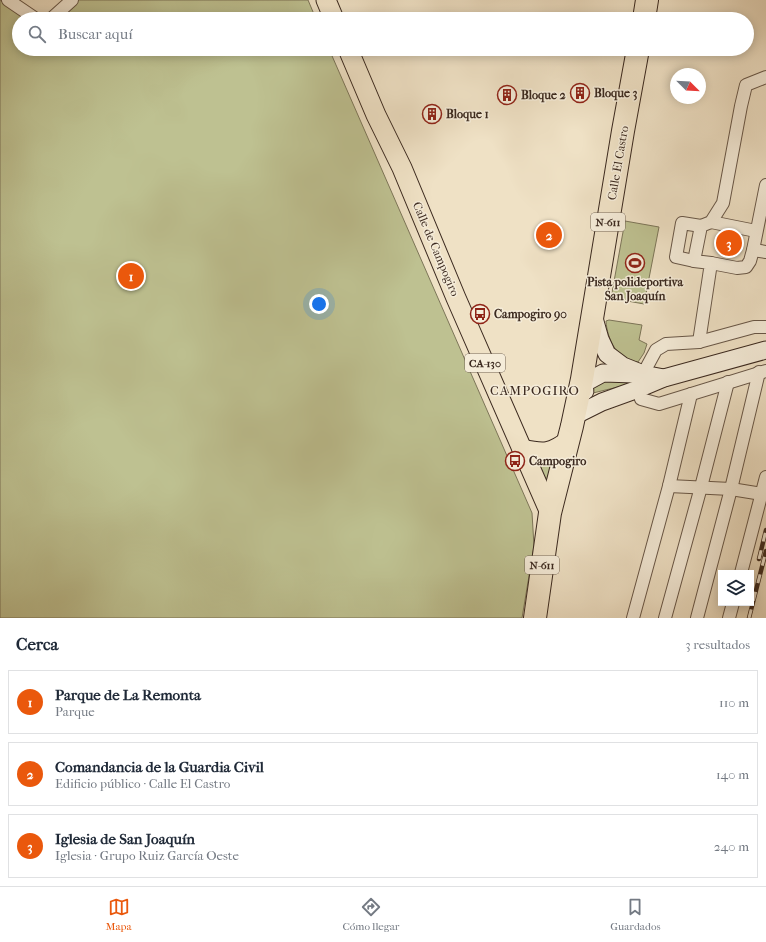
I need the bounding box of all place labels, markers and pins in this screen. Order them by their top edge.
building icon: Bloque 3 [569,82,591,104]
building icon: Bloque 2 [496,84,518,106]
place label: Bloque 3 [594,86,638,101]
place label: Bloque 2 [521,88,567,103]
building icon: Bloque 1 [421,103,443,125]
place label: Bloque 1 [446,107,489,122]
pin: 2 [536,220,562,250]
pin: 3 [716,228,742,258]
sports icon: Pista polideportiva San Joaquín [624,252,646,274]
pin: 1 [118,261,144,291]
place label: Pista polideportiva San Joaquín [587,275,684,304]
bus stop icon: Campogiro 90 [469,303,491,325]
place label: Campogiro 90 [494,307,567,322]
bus stop icon: Campogiro [504,450,526,472]
place label: Campogiro [529,454,586,469]

